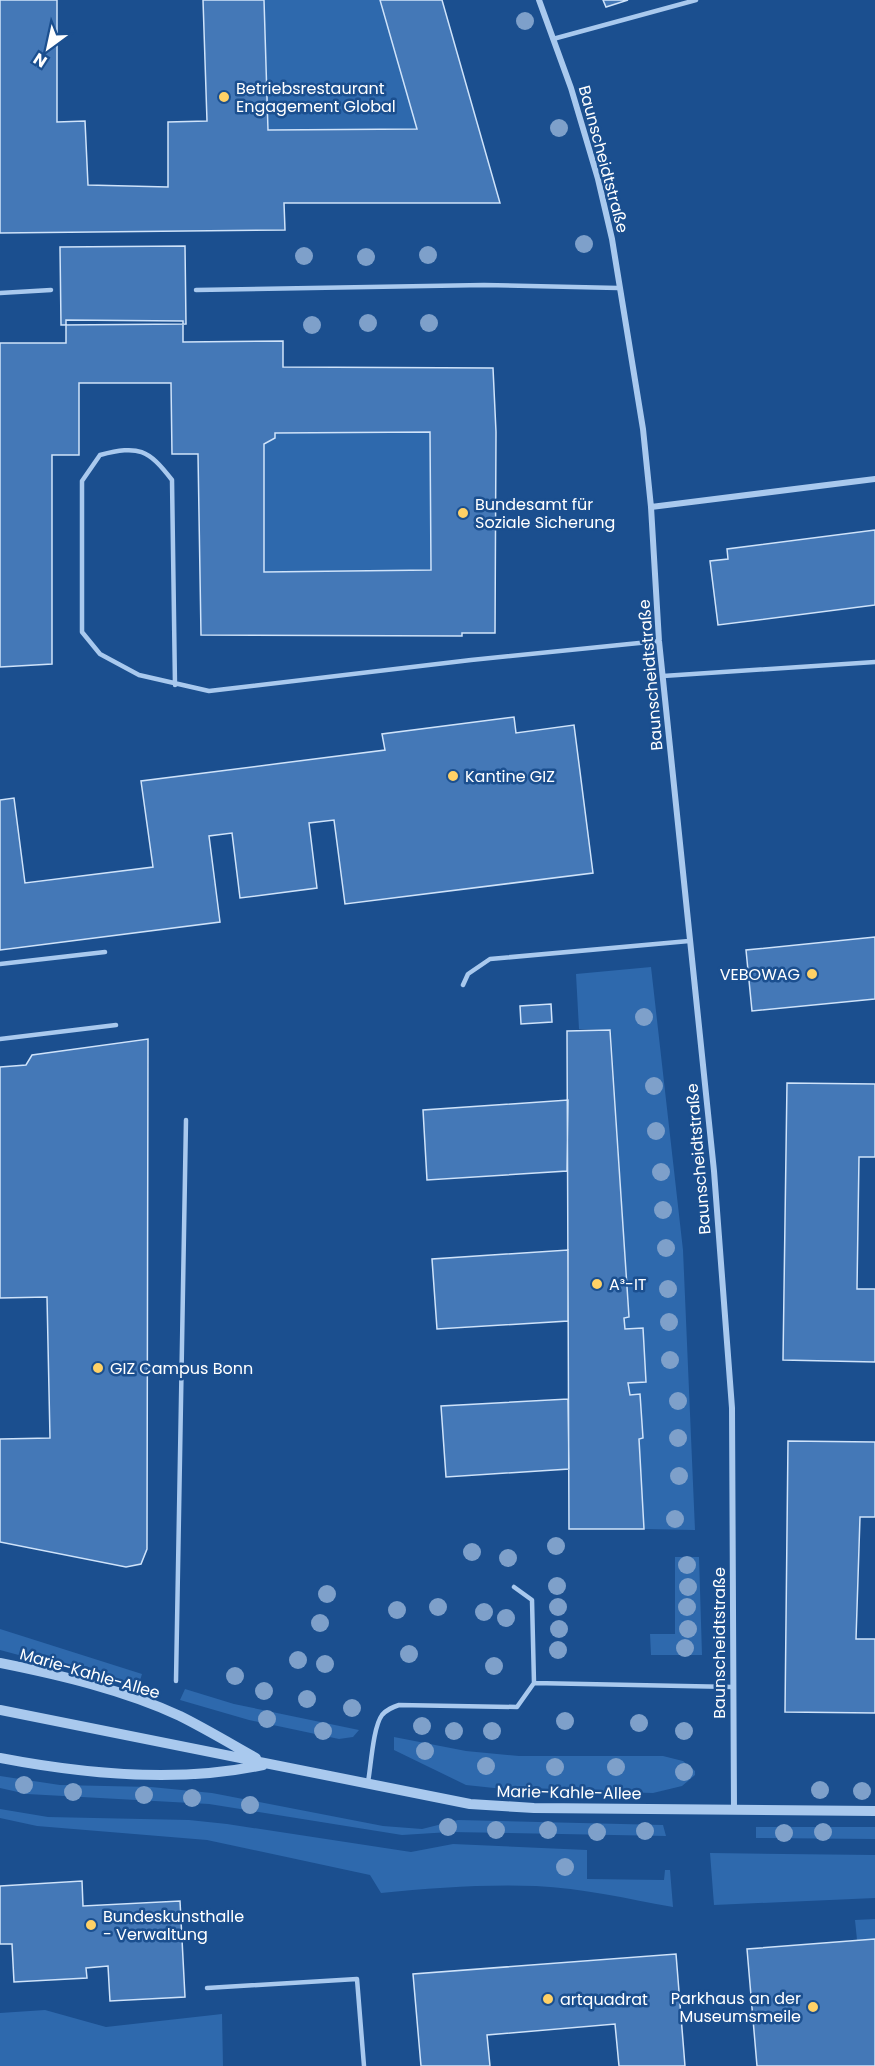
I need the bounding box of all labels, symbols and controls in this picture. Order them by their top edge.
north arrow [18,18,78,78]
text: N [29,47,51,73]
place label: Betriebsrestaurant Engagement Global [236,77,396,118]
street label: Baunscheidtstraße [573,83,634,235]
marker: Betriebsrestaurant Engagement Global [217,90,231,104]
place label: Bundesamt für Soziale Sicherung [475,493,615,534]
marker: Bundesamt für Soziale Sicherung [456,506,470,520]
street label: Baunscheidtstraße [632,598,669,752]
place label: Kantine GIZ [465,765,555,788]
marker: Kantine GIZ [446,769,460,783]
place label: VEBOWAG [720,963,800,986]
marker: VEBOWAG [805,967,819,981]
street label: Baunscheidtstraße [680,1082,717,1236]
place label: A³-IT [609,1273,647,1296]
marker: A³-IT [590,1277,604,1291]
place label: GIZ Campus Bonn [110,1357,253,1380]
marker: GIZ Campus Bonn [91,1361,105,1375]
street label: Baunscheidtstraße [708,1567,731,1719]
street label: Marie-Kahle-Allee [17,1642,163,1705]
street label: Marie-Kahle-Allee [496,1780,642,1805]
place label: Bundeskunsthalle - Verwaltung [103,1905,244,1946]
marker: Bundeskunsthalle - Verwaltung [84,1918,98,1932]
place label: Parkhaus an der Museumsmeile [671,1987,801,2028]
place label: artquadrat [560,1988,648,2011]
marker: artquadrat [541,1992,555,2006]
marker: Parkhaus an der Museumsmeile [806,2000,820,2014]

